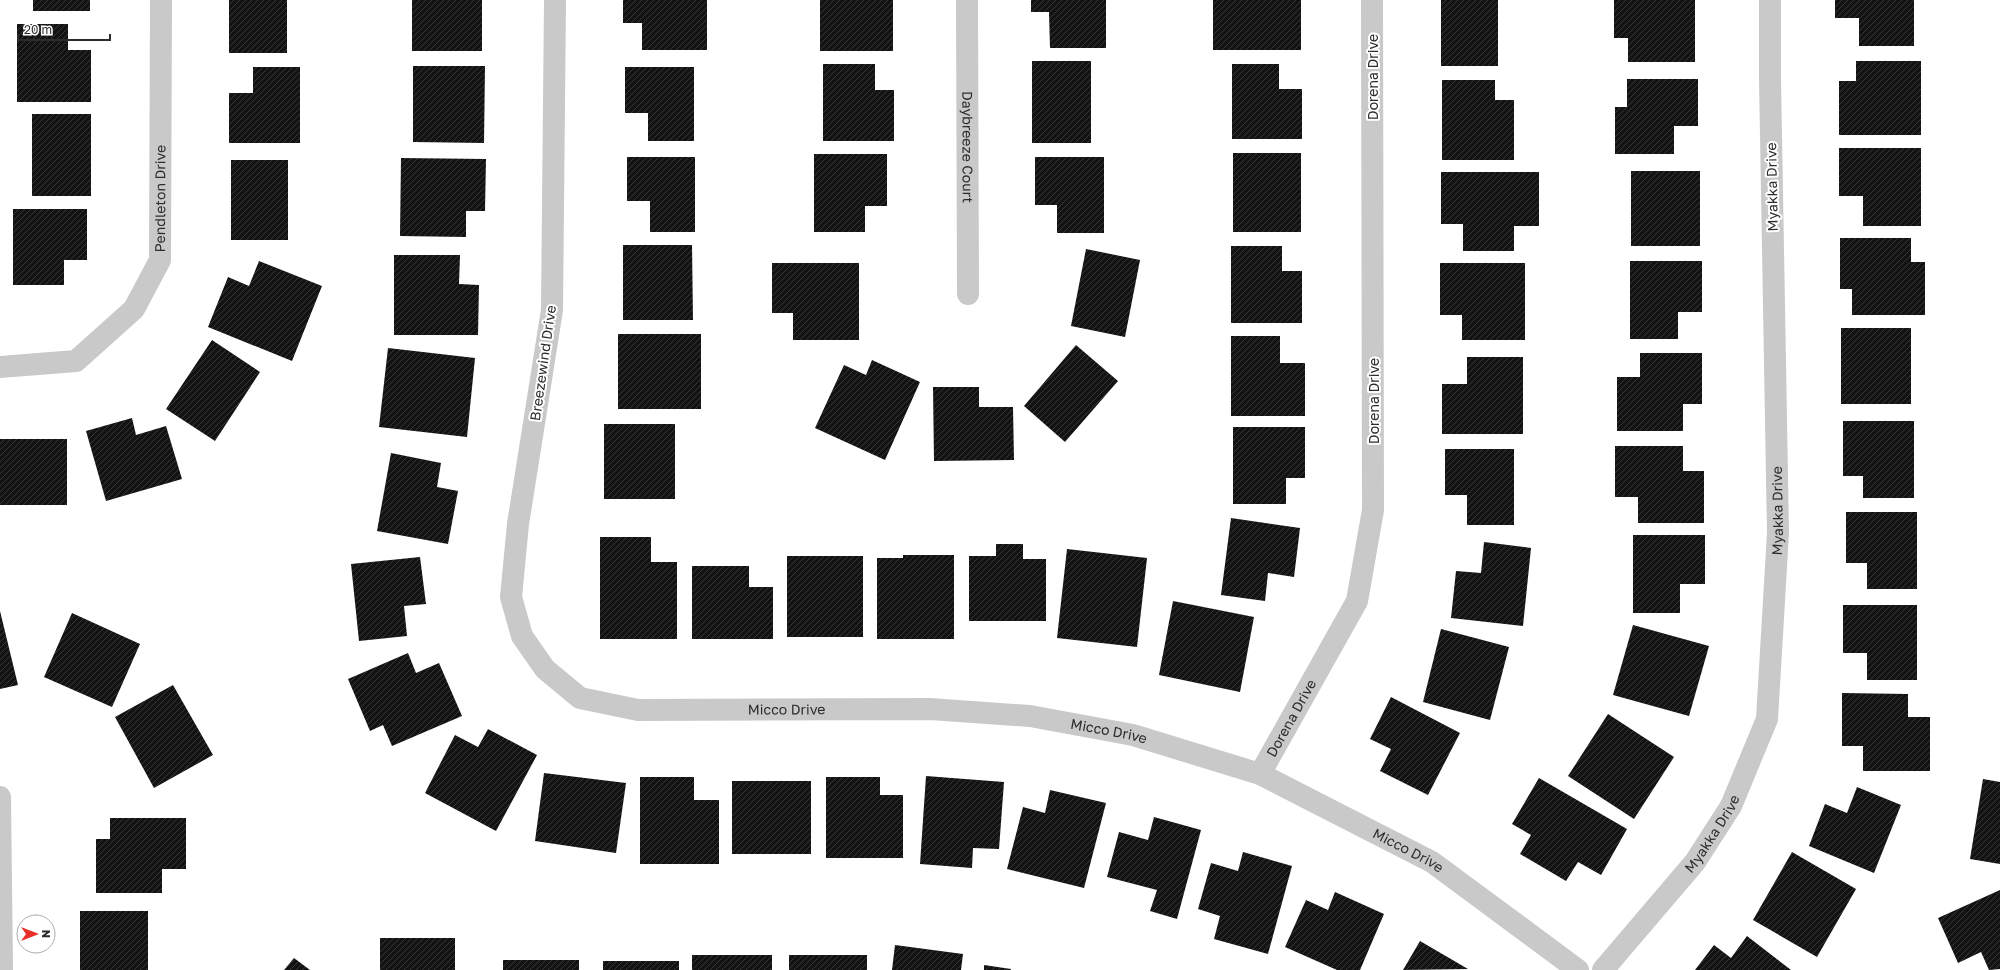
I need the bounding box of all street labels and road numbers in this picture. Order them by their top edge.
street label: Dorena Drive [1364,34,1381,120]
street label: Daybreeze Court [959,91,977,203]
street label: Myakka Drive [1762,142,1781,232]
street label: Pendleton Drive [151,145,168,253]
street label: Breezewind Drive [526,304,559,422]
street label: Dorena Drive [1365,358,1382,444]
street label: Myakka Drive [1768,466,1786,556]
street label: Dorena Drive [1262,676,1319,760]
street label: Micco Drive [748,700,825,718]
street label: Micco Drive [1069,715,1149,747]
street label: Myakka Drive [1681,792,1743,876]
street label: Micco Drive [1370,824,1447,876]

